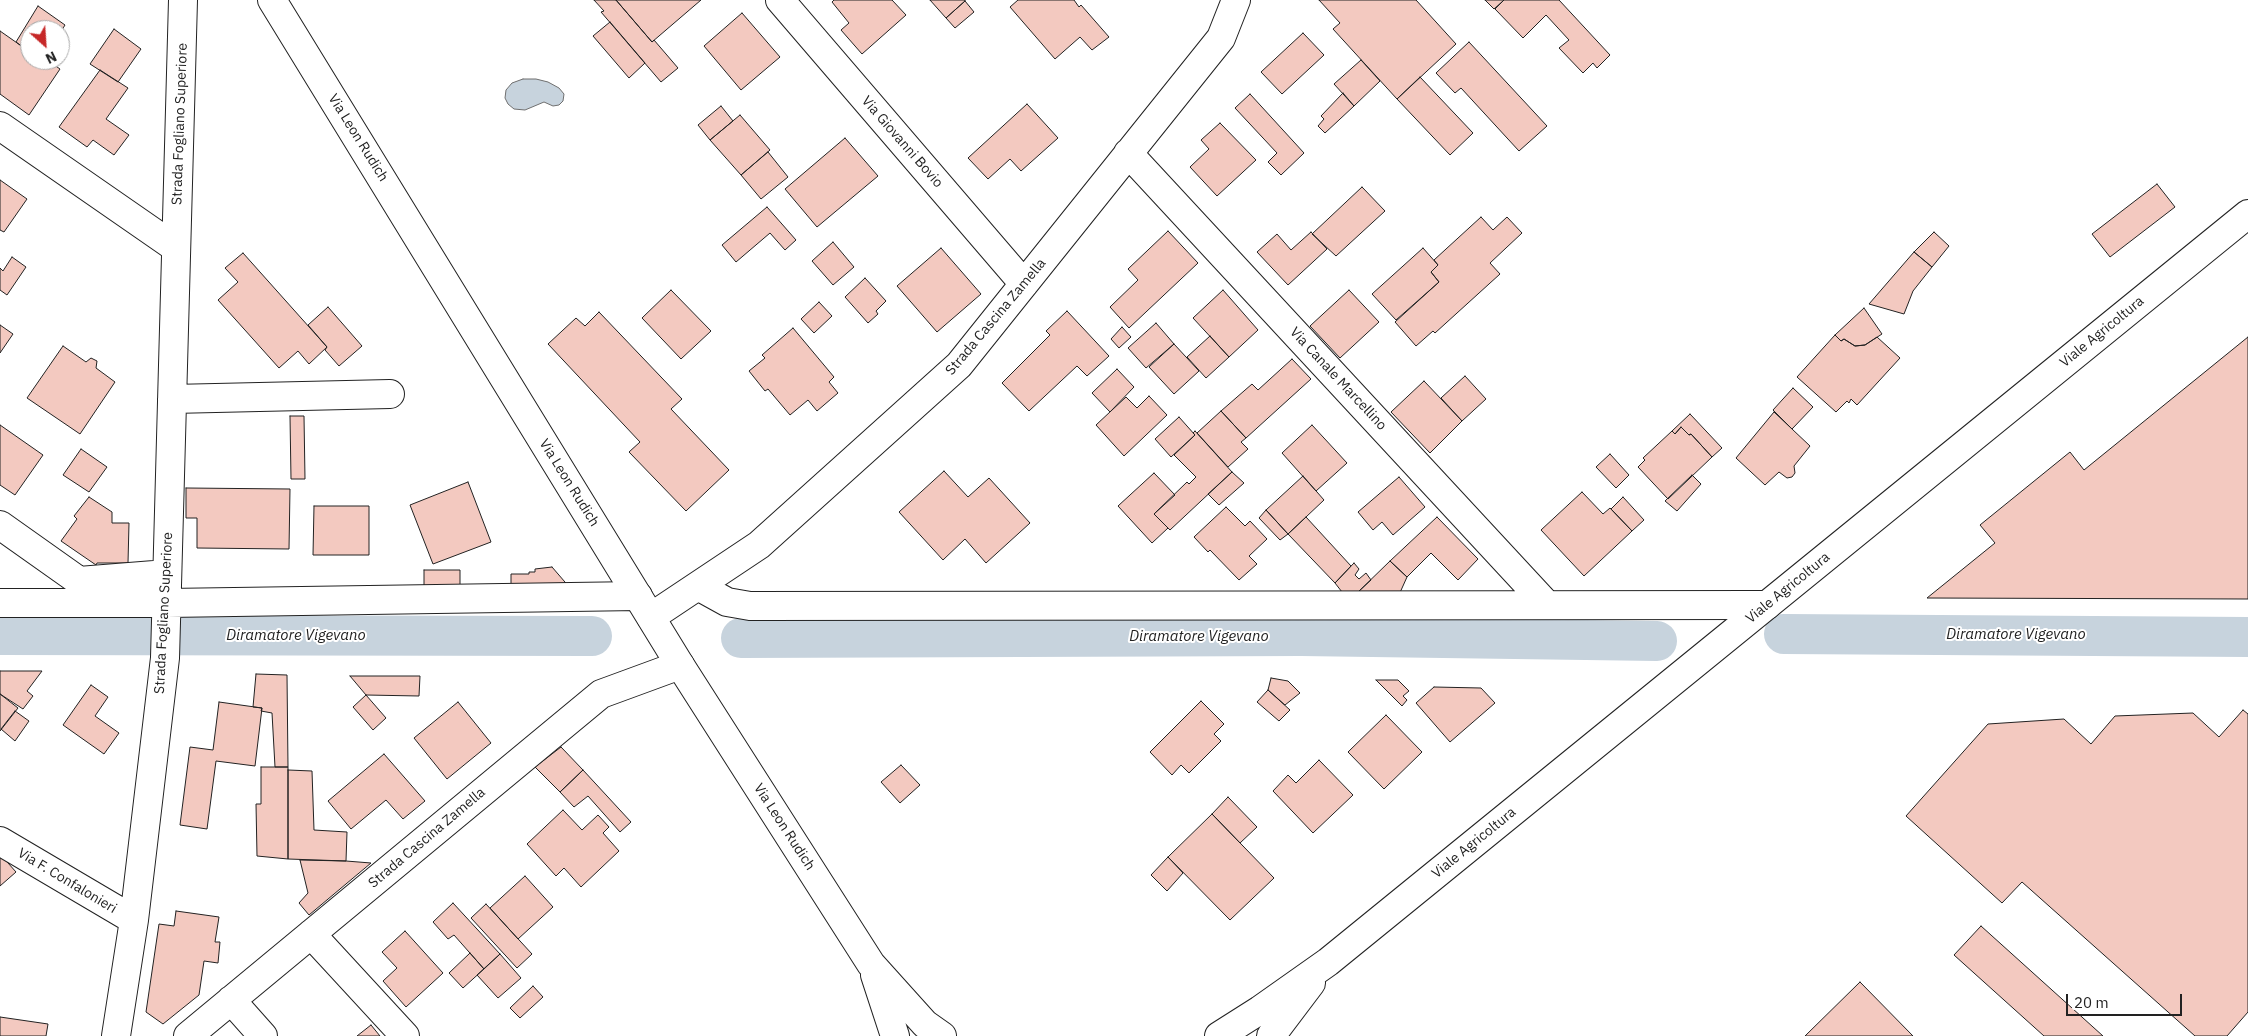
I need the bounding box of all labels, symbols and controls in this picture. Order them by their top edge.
north arrow [20,20,70,70]
street label: Strada Fogliano Superiore [169,43,191,205]
text: N [43,47,60,68]
street label: Via Leon Rudich [324,91,392,185]
street label: Via Giovanni Bovio [858,93,946,191]
street label: Strada Cascina Zamella [942,255,1050,379]
street label: Viale Agricoltura [2057,293,2147,371]
street label: Via Canale Marcellino [1286,324,1390,434]
street label: Via Leon Rudich [535,436,603,530]
street label: Strada Fogliano Superiore [151,532,177,694]
street label: Viale Agricoltura [1743,549,1833,627]
water label: Diramatore Vigevano [1946,626,2086,644]
water label: Diramatore Vigevano [226,627,366,645]
water label: Diramatore Vigevano [1129,628,1269,646]
street label: Via Leon Rudich [750,780,818,874]
street label: Strada Cascina Zamella [365,784,489,892]
street label: Viale Agricoltura [1429,804,1519,882]
street label: Via F. Confalonieri [14,845,120,917]
scale bar [2068,984,2184,1016]
text: 20 m [2074,993,2109,1012]

